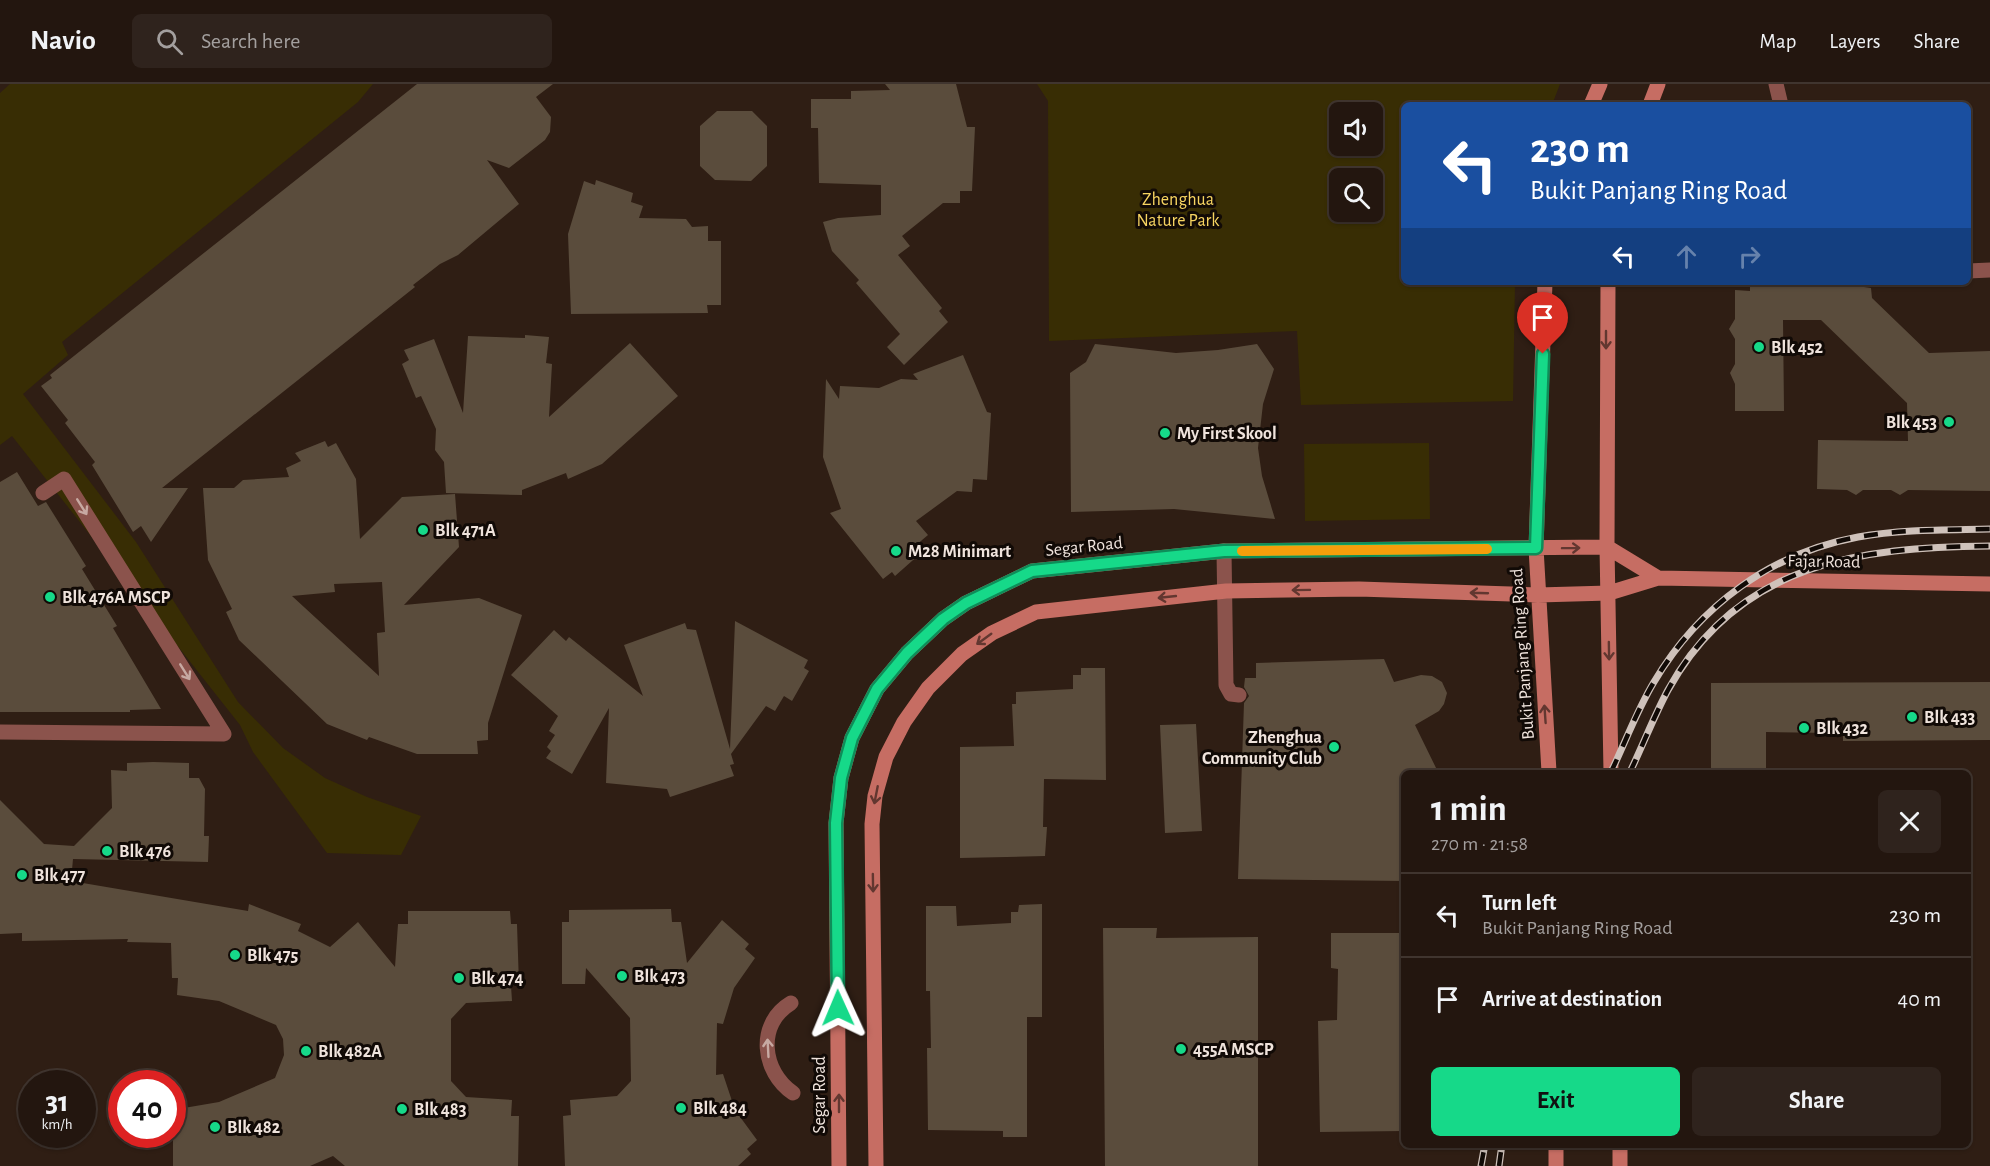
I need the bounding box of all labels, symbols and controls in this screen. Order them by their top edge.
search box [132,14,552,68]
icon: search [153,25,186,58]
text: Navio [30,27,96,55]
text: Search here [201,30,300,52]
text: Map [1760,31,1796,52]
text: Layers [1829,31,1880,52]
text: Share [1913,31,1960,52]
map controls [1329,102,1383,222]
button: sound [1329,102,1383,156]
icon: left [1431,126,1509,204]
text: 230 m [1530,128,1630,170]
button: search [1329,168,1383,222]
text: Bukit Panjang Ring Road [1530,177,1787,204]
park label: Zhenghua Nature Park [1136,191,1220,230]
icon: left [1607,240,1640,273]
icon: ahead [1670,240,1703,273]
icon: right [1733,240,1766,273]
pin [1517,292,1568,354]
icon: arrive [1526,301,1559,334]
one-way arrow [1600,330,1612,350]
place label: Blk 452 [1771,339,1824,357]
marker: Blk 452 [1752,340,1766,354]
place label: Blk 453 [1886,414,1937,432]
marker: Blk 453 [1942,415,1956,429]
place label: My First Skool [1177,425,1277,443]
marker: My First Skool [1158,426,1172,440]
one-way arrow [76,498,88,515]
place label: Blk 471A [435,522,496,540]
marker: Blk 471A [416,523,430,537]
street label: Segar Road [1045,534,1124,560]
one-way arrow [1561,542,1581,553]
place label: M28 Minimart [908,543,1011,561]
marker: M28 Minimart [889,544,903,558]
street label: Fajar Road [1787,552,1861,572]
street label: Bukit Panjang Ring Road [1508,568,1538,740]
one-way arrow [1291,584,1311,596]
one-way arrow [1470,588,1490,599]
place label: Blk 476A MSCP [62,589,170,607]
marker: Blk 476A MSCP [43,590,57,604]
one-way arrow [1158,592,1178,603]
one-way arrow [977,632,993,645]
one-way arrow [1603,641,1615,661]
one-way arrow [180,663,192,680]
one-way arrow [1540,705,1551,725]
place label: Blk 433 [1924,709,1976,727]
marker: Blk 433 [1905,710,1919,724]
place label: Blk 432 [1816,720,1869,738]
marker: Blk 432 [1797,721,1811,735]
place label: Zhenghua Community Club [1202,729,1322,768]
marker: Zhenghua Community Club [1327,740,1341,754]
one-way arrow [870,784,881,804]
button: close [1878,790,1941,853]
text: 1 min [1431,791,1507,827]
text: 270 m · 21:58 [1431,834,1528,854]
place label: Blk 476 [119,843,172,861]
marker: Blk 476 [100,844,114,858]
place label: Blk 477 [34,867,86,885]
marker: Blk 477 [15,868,29,882]
one-way arrow [867,872,879,892]
text: Turn left [1482,892,1556,914]
icon: left [1431,899,1464,932]
text: 230 m [1889,904,1941,926]
text: Bukit Panjang Ring Road [1482,918,1673,938]
place label: Blk 475 [247,947,299,965]
marker: Blk 475 [228,948,242,962]
place label: Blk 473 [634,968,686,986]
marker: Blk 473 [615,969,629,983]
place label: Blk 474 [471,970,524,988]
marker: Blk 474 [452,971,466,985]
position arrow [806,976,870,1040]
icon: arrive [1431,983,1464,1016]
text: Arrive at destination [1482,988,1662,1010]
text: 40 m [1898,988,1941,1010]
one-way arrow [762,1039,773,1059]
place label: 455A MSCP [1193,1041,1274,1059]
marker: 455A MSCP [1174,1042,1188,1056]
place label: Blk 482A [318,1043,382,1061]
marker: Blk 482A [299,1044,313,1058]
street label: Segar Road [811,1056,829,1134]
button: Exit [1431,1067,1680,1136]
button: Share [1692,1067,1941,1136]
speed limit sign: 40 [108,1070,186,1148]
text: 31 [45,1087,69,1117]
one-way arrow [833,1094,845,1114]
place label: Blk 484 [693,1100,747,1118]
place label: Blk 483 [414,1101,467,1119]
marker: Blk 484 [674,1101,688,1115]
marker: Blk 483 [395,1102,409,1116]
text: km/h [42,1117,72,1132]
place label: Blk 482 [227,1119,281,1137]
marker: Blk 482 [208,1120,222,1134]

